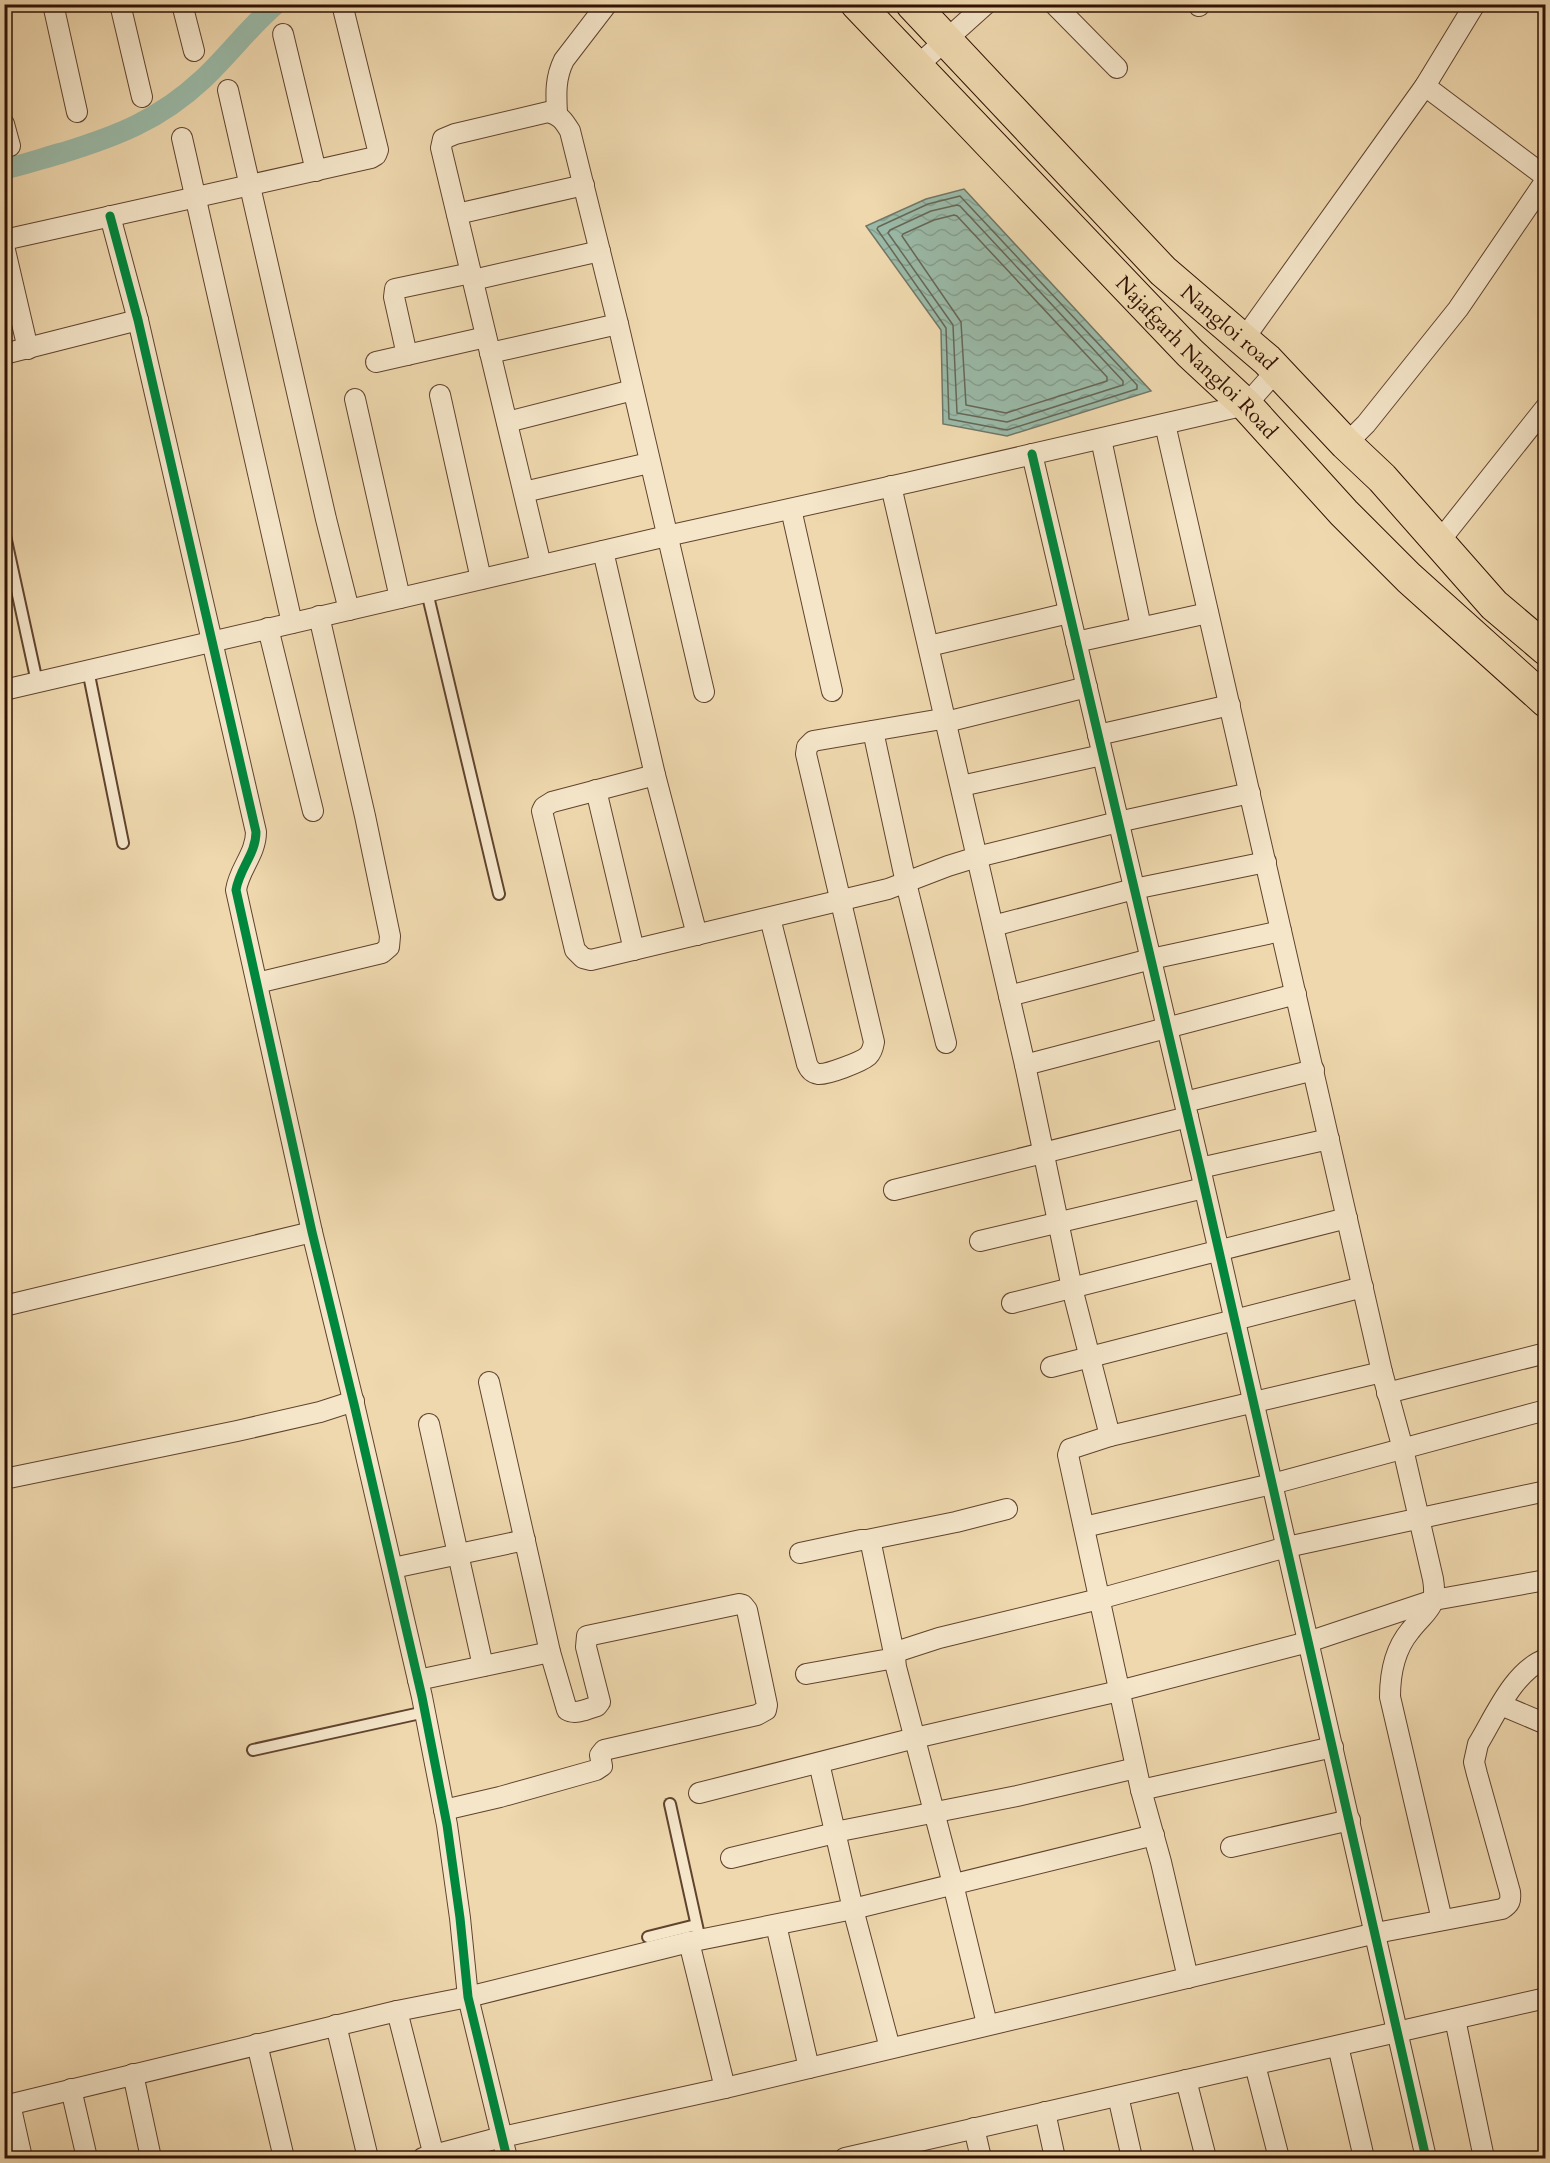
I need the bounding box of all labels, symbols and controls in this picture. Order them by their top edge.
street label: Najafgarh Nangloi Road [1109,270,1284,445]
street label: Nangloi road [1174,278,1283,377]

